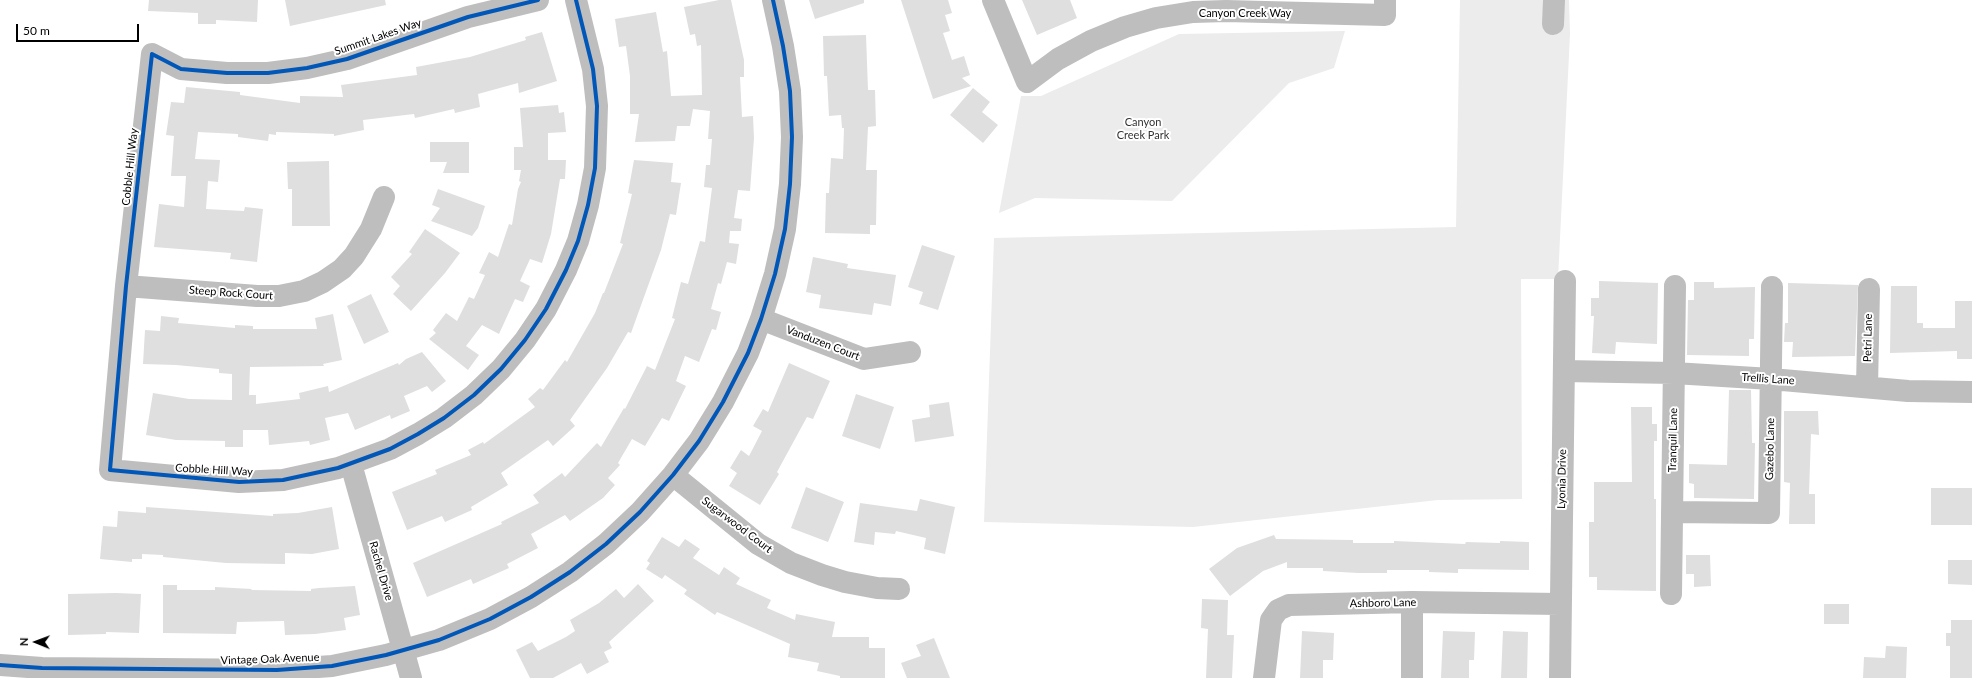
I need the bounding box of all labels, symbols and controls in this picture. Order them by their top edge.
street label: Canyon Creek Way [1199,6,1291,20]
scale bar [18,16,141,42]
street label: Summit Lakes Way [333,16,423,58]
text: 50 m [23,23,50,38]
park label: Canyon Creek Park [1117,115,1169,141]
street label: Cobble Hill Way [119,128,141,206]
street label: Steep Rock Court [189,283,273,303]
street label: Petri Lane [1861,314,1875,362]
street label: Vanduzen Court [784,323,862,363]
street label: Trellis Lane [1741,371,1795,387]
street label: Tranquil Lane [1666,408,1680,472]
street label: Gazebo Lane [1763,418,1777,480]
street label: Lyonia Drive [1555,449,1569,509]
street label: Cobble Hill Way [175,461,253,479]
street label: Sugarwood Court [699,494,775,556]
street label: Rachel Drive [366,540,396,602]
street label: Ashboro Lane [1350,596,1416,610]
north arrow [16,622,56,662]
text: N [17,637,30,646]
street label: Vintage Oak Avenue [220,651,320,667]

